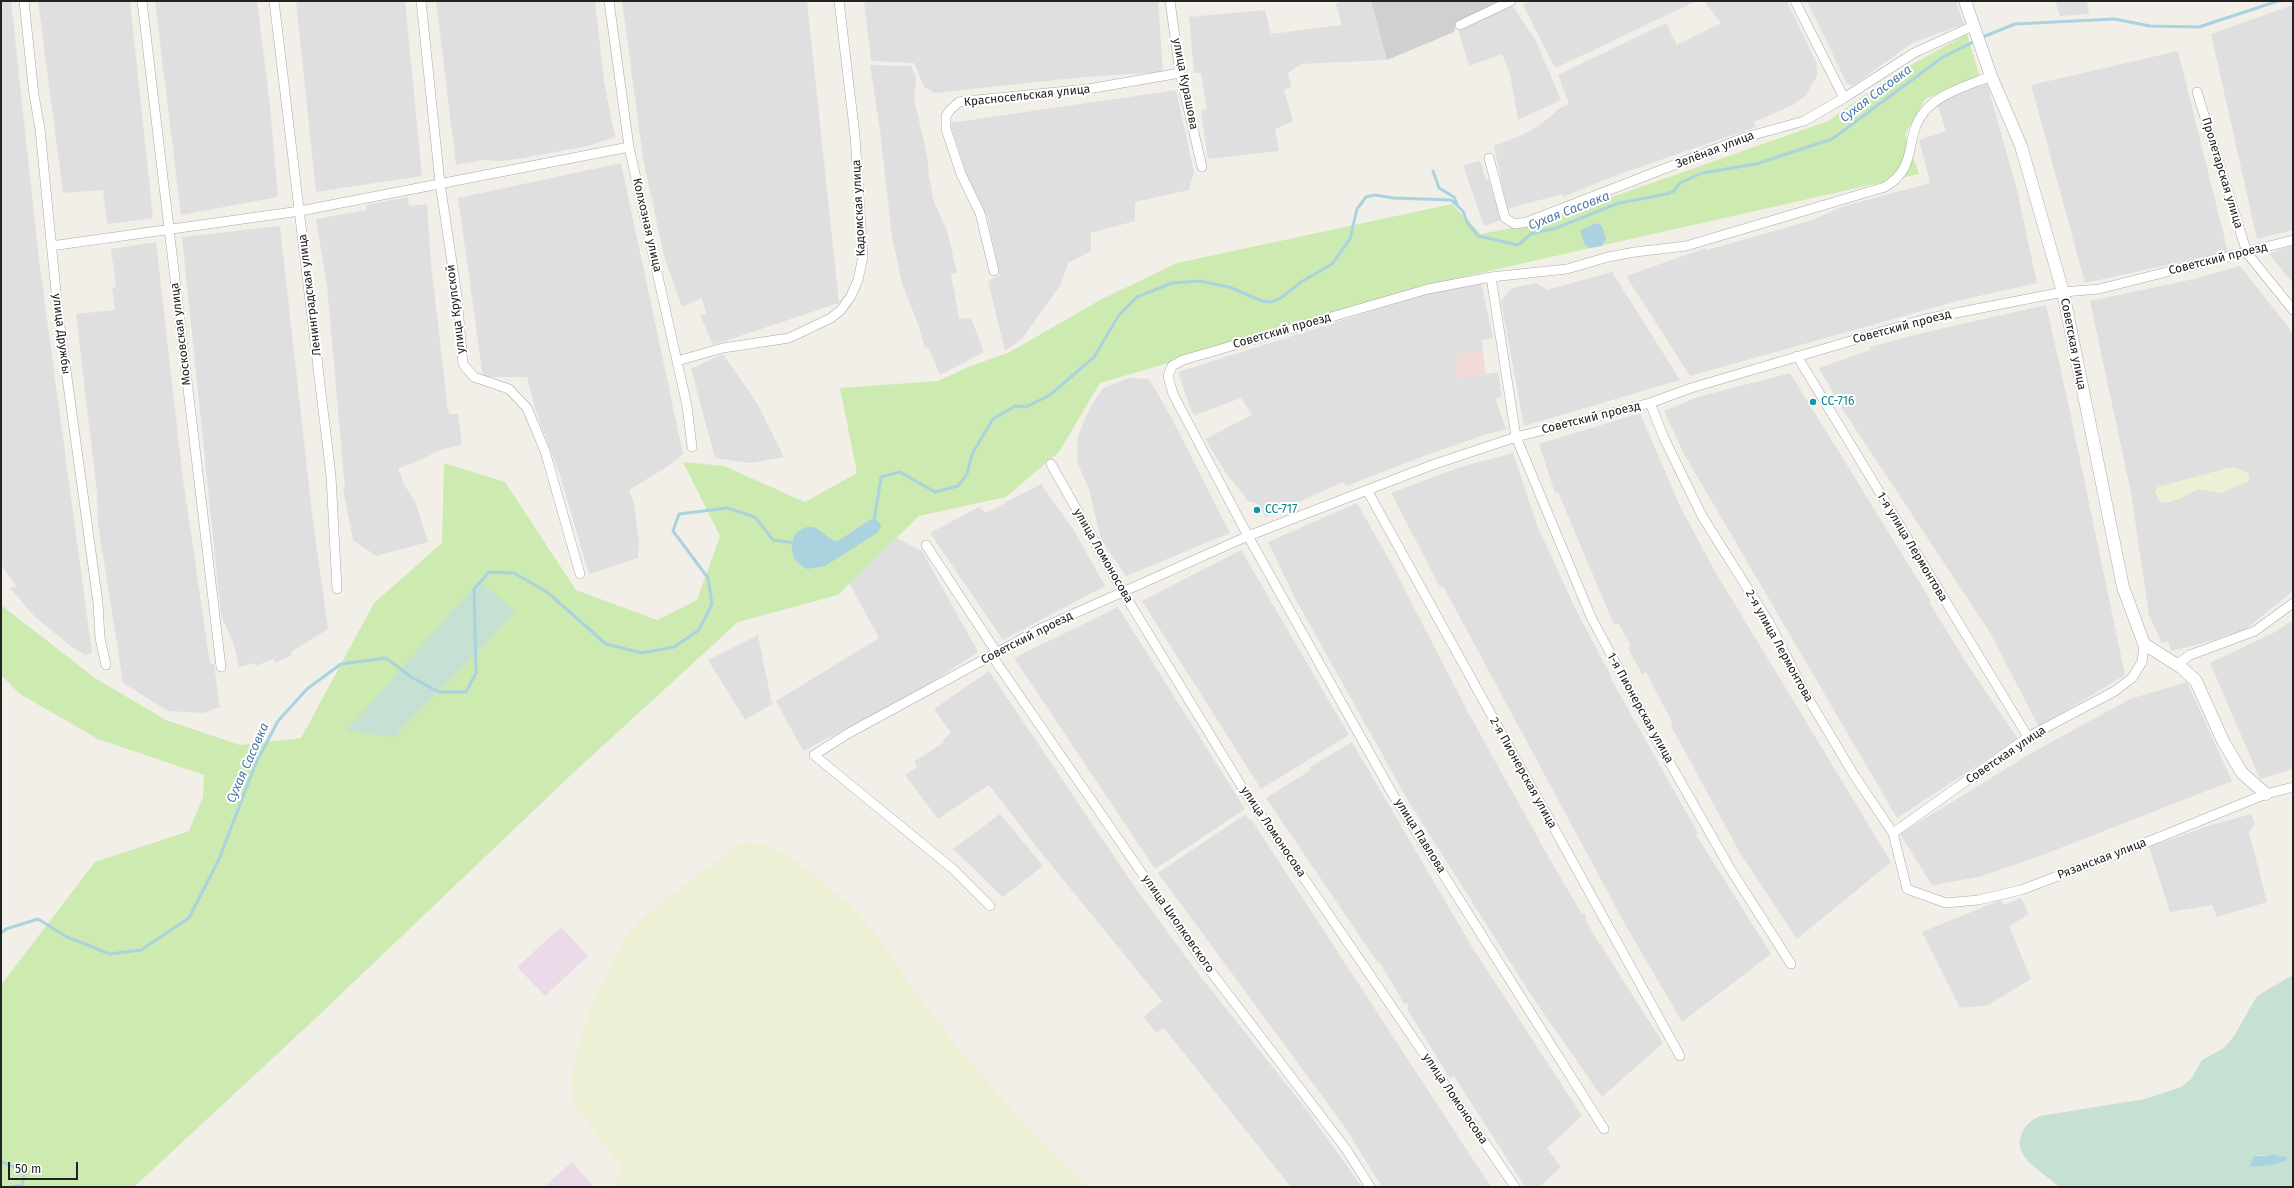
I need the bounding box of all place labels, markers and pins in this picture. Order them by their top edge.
place label: СС-716 [1821,395,1854,409]
marker: СС-716 [1808,397,1818,407]
place label: СС-717 [1265,503,1297,517]
marker: СС-717 [1252,505,1262,515]

